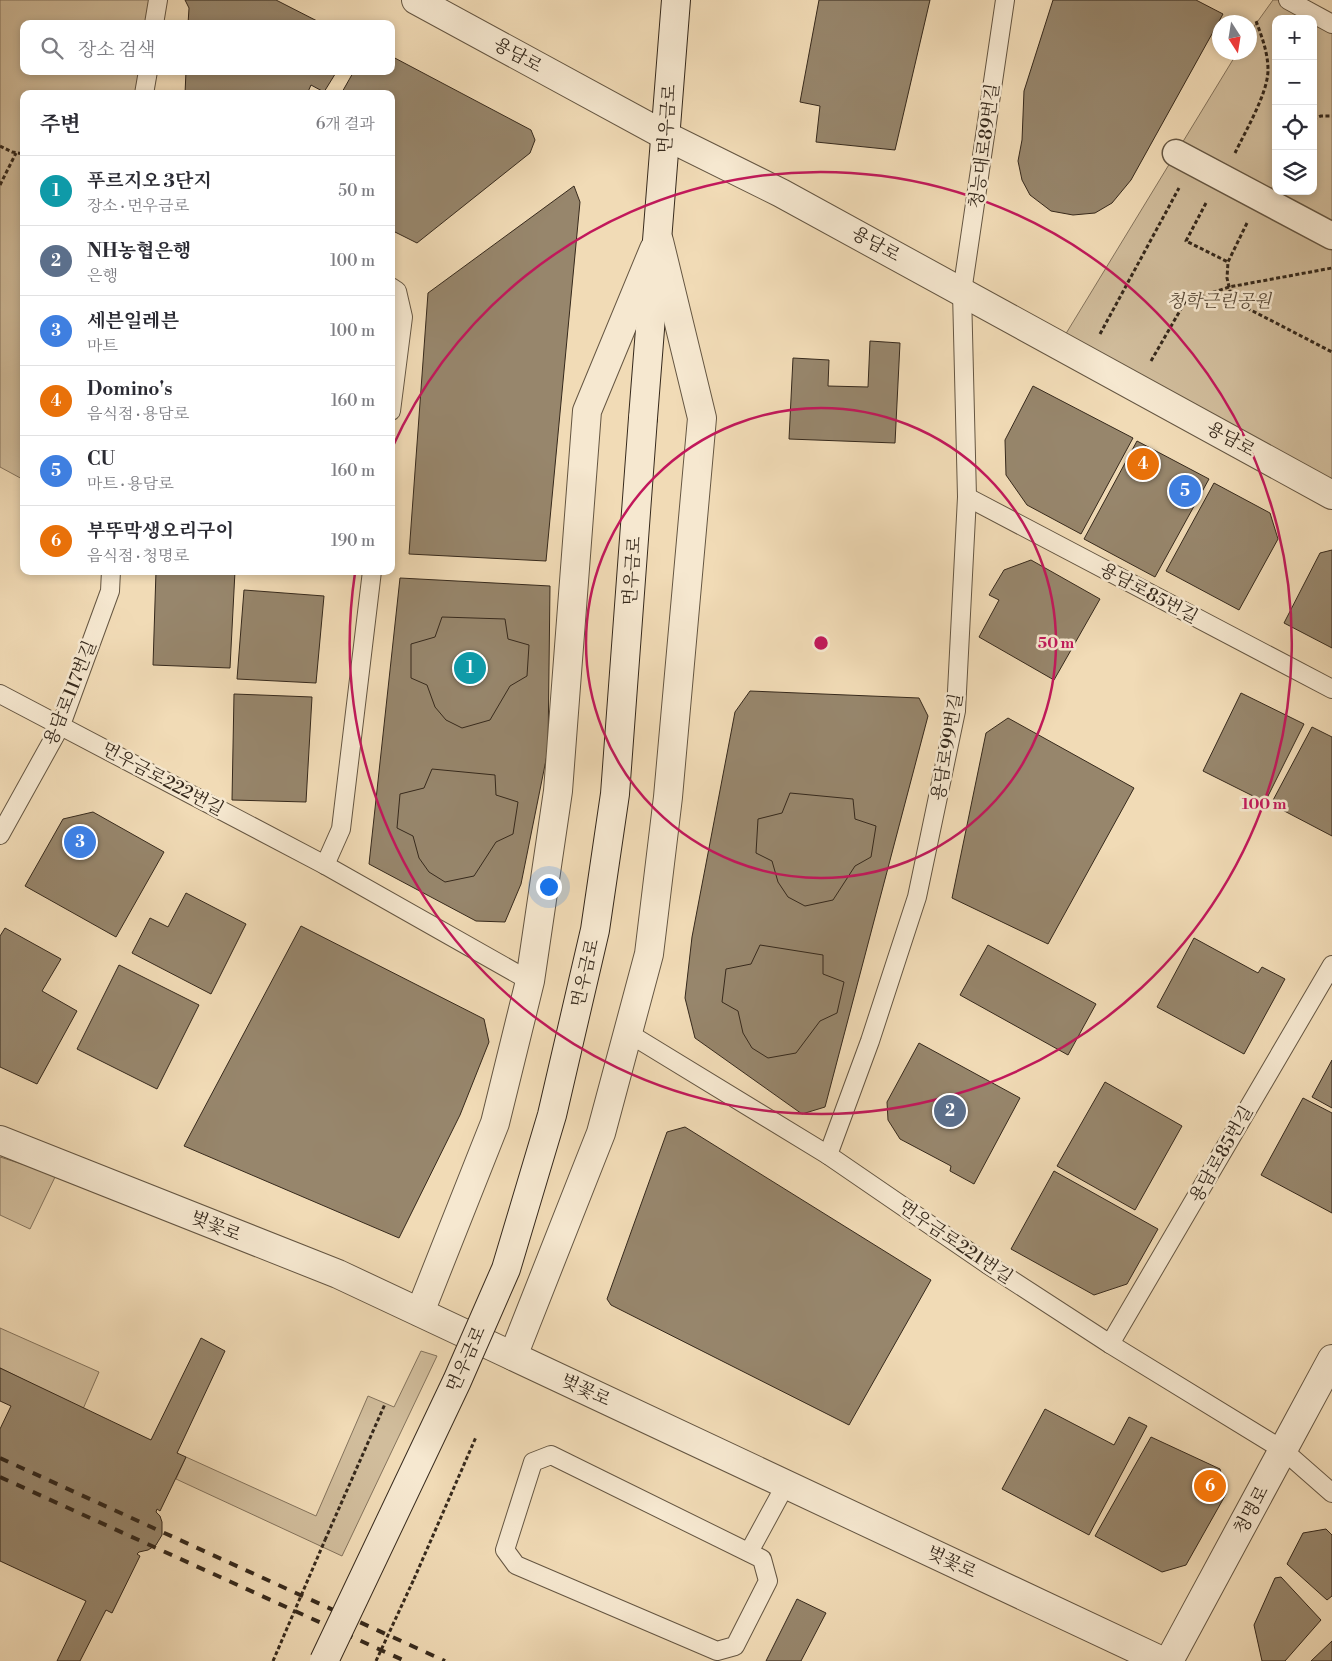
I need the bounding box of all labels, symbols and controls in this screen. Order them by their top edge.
north arrow [1212,15,1257,60]
map controls [1272,15,1317,195]
button: + [1272,15,1317,60]
search box [20,20,395,75]
street label: 용담로 [489,33,546,78]
icon: search [38,34,66,62]
text: 장소 검색 [78,38,155,62]
button: − [1272,60,1317,105]
street label: 청능대로89번길 [964,82,1005,210]
street label: 먼우금로 [654,84,681,155]
button: locate [1272,105,1317,150]
text: 주변 [40,112,81,138]
text: 6개 결과 [316,114,375,134]
button: layers [1272,150,1317,195]
text: 푸르지오 3단지 [87,169,212,193]
text: 1 [52,181,60,201]
text: 50 m [338,181,375,201]
text: 장소 · 먼우금로 [87,196,189,216]
street label: 용담로 [847,222,904,267]
text: NH농협은행 [87,239,191,263]
text: 2 [51,251,61,271]
text: 100 m [330,251,375,271]
text: 은행 [87,266,118,286]
park label: 청학근린공원 [1167,290,1273,313]
text: 세븐일레븐 [87,309,179,333]
text: 3 [51,321,61,341]
text: 100 m [330,321,375,341]
text: 마트 [87,336,118,356]
text: Domino's [87,377,172,401]
text: 4 [51,391,61,411]
text: 160 m [331,391,375,411]
text: 음식점 · 용담로 [87,404,189,424]
street label: 용담로 [1202,417,1259,462]
pin: 4 [1127,445,1159,483]
text: CU [87,447,115,471]
text: 5 [51,461,61,481]
text: 160 m [331,461,375,481]
pin: 5 [1169,472,1201,510]
text: 마트 · 용담로 [87,474,174,494]
text: 부뚜막생오리구이 [87,519,234,543]
text: 6 [51,531,61,551]
text: 190 m [331,531,375,551]
street label: 먼우금로 [619,536,646,607]
text: 음식점 · 청명로 [87,546,189,566]
street label: 용담로85번길 [1096,558,1202,629]
centre of rings [812,634,830,652]
text: 50 m [1038,634,1074,653]
street label: 용담로117번길 [39,637,102,749]
pin: 1 [454,649,486,687]
street label: 용담로99번길 [927,692,968,803]
street label: 먼우금로222번길 [98,738,228,821]
text: 100 m [1242,795,1287,814]
pin: 3 [64,823,96,861]
your location [536,874,562,900]
street label: 먼우금로 [566,937,605,1010]
pin: 2 [934,1092,966,1130]
street label: 용담로85번길 [1184,1102,1258,1207]
street label: 먼우금로221번길 [894,1196,1017,1289]
street label: 벚꽃로 [187,1206,244,1247]
street label: 먼우금로 [442,1323,491,1396]
street label: 벚꽃로 [557,1369,614,1412]
pin: 6 [1194,1467,1226,1505]
street label: 청명로 [1229,1482,1274,1539]
street label: 벚꽃로 [923,1541,980,1584]

